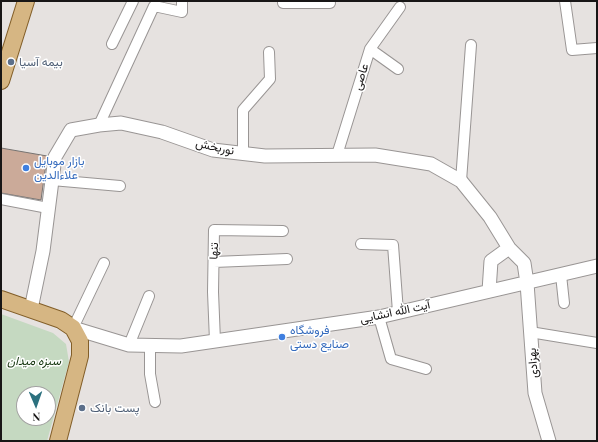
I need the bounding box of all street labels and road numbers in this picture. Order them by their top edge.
street label: عاصی [350,62,372,92]
street label: نوربخش [194,136,236,158]
street label: تنها [207,242,221,260]
street label: آیت الله انشایی [359,298,431,326]
street label: بهزادی [525,347,541,379]

